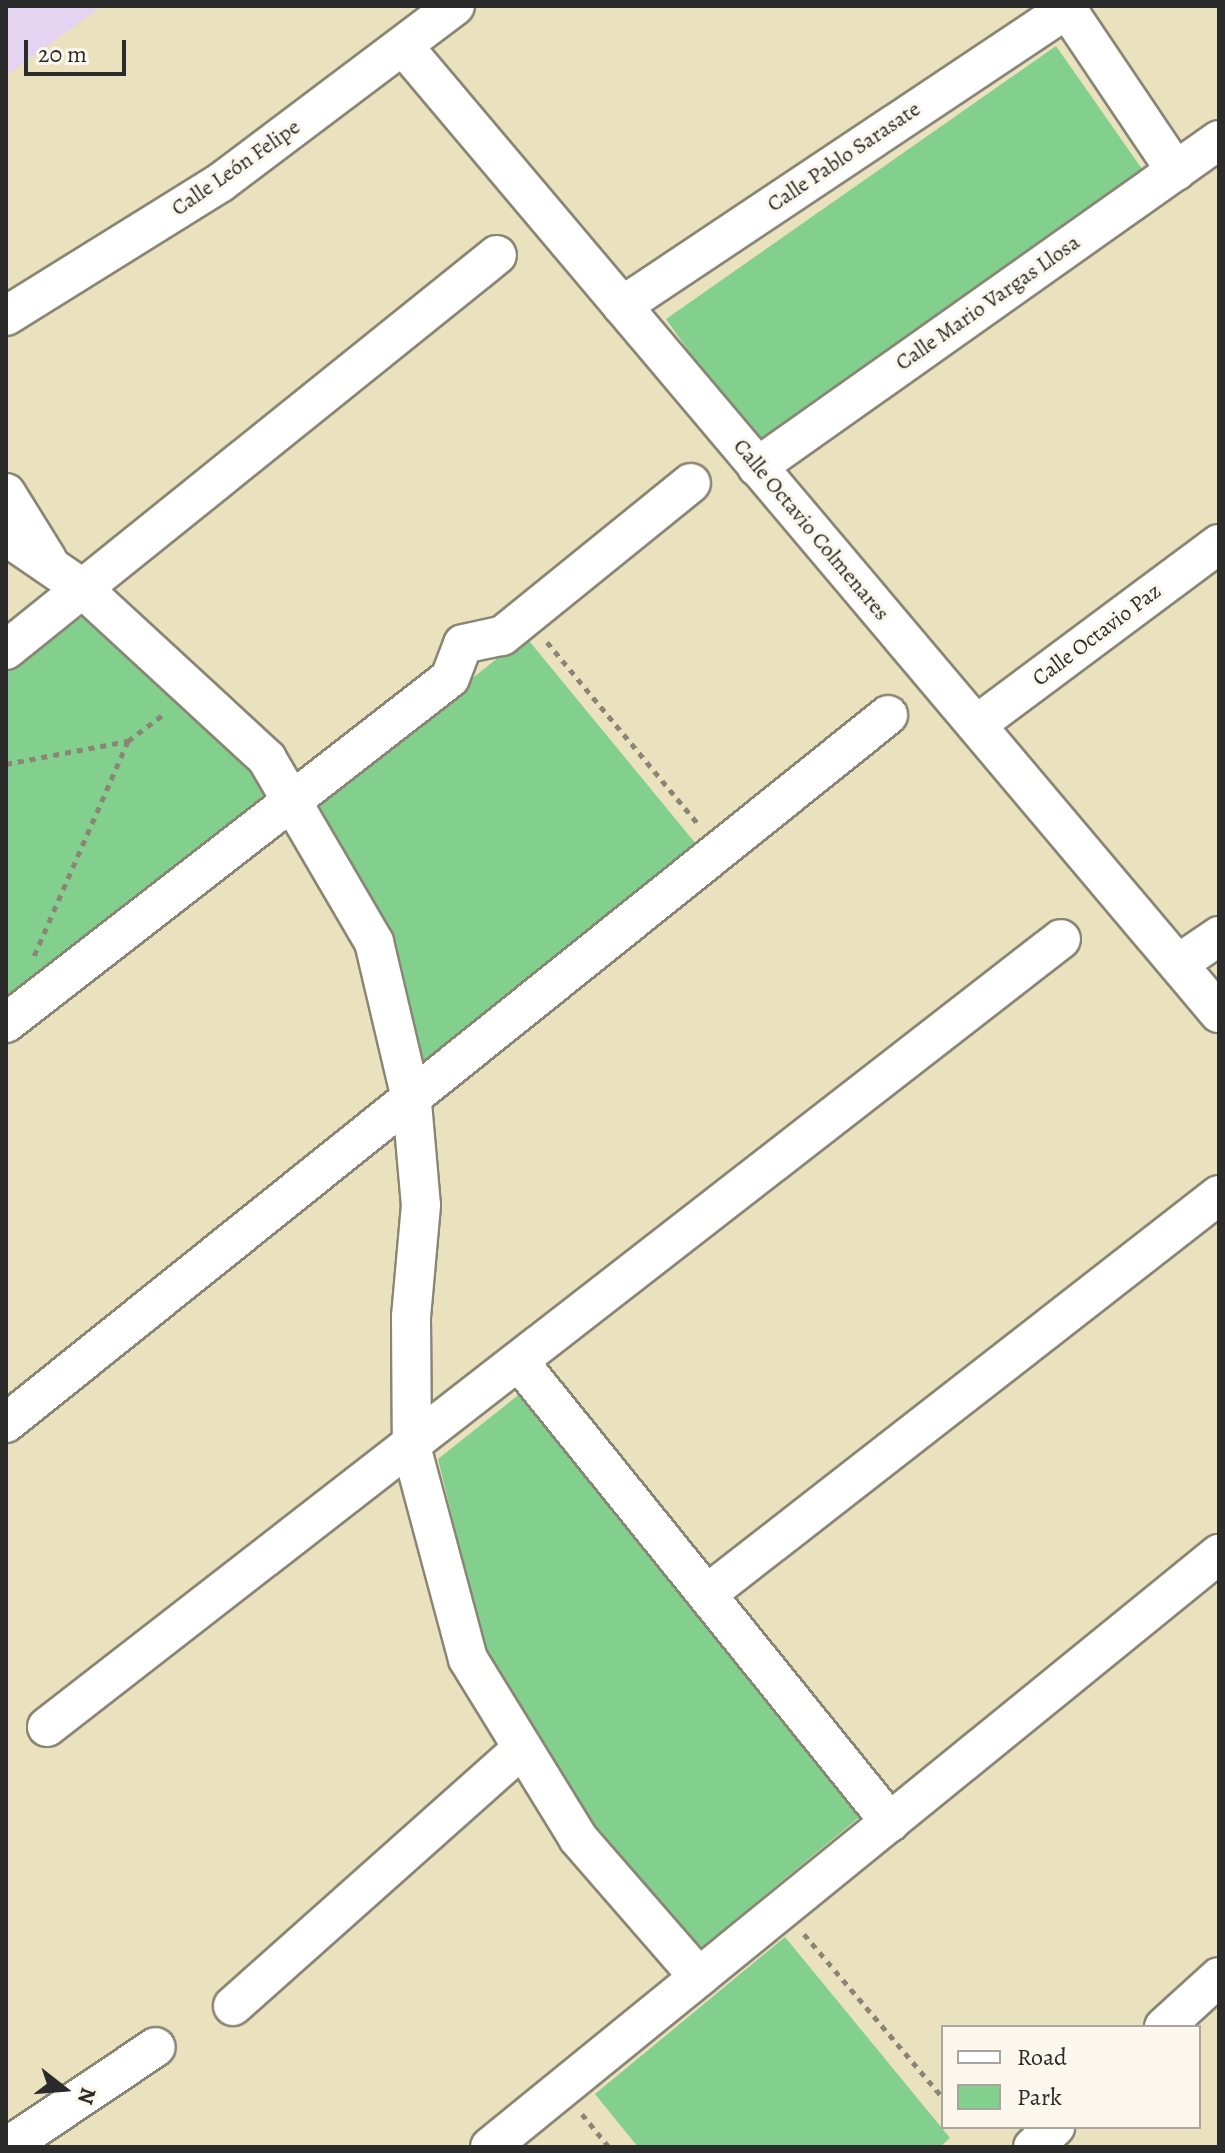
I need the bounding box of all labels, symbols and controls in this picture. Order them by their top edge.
scale bar [28,24,130,74]
text: 20 m [38,38,87,70]
street label: Calle Pablo Sarasate [762,96,926,218]
street label: Calle León Felipe [167,114,305,222]
street label: Calle Mario Vargas Llosa [891,229,1085,377]
street label: Calle Octavio Colmenares [727,434,895,626]
street label: Calle Octavio Paz [1028,578,1166,692]
legend [941,2025,1201,2129]
text: Road [1017,2041,1067,2073]
north arrow [24,2049,104,2129]
text: Park [1017,2081,1062,2113]
text: N [70,2084,104,2108]

